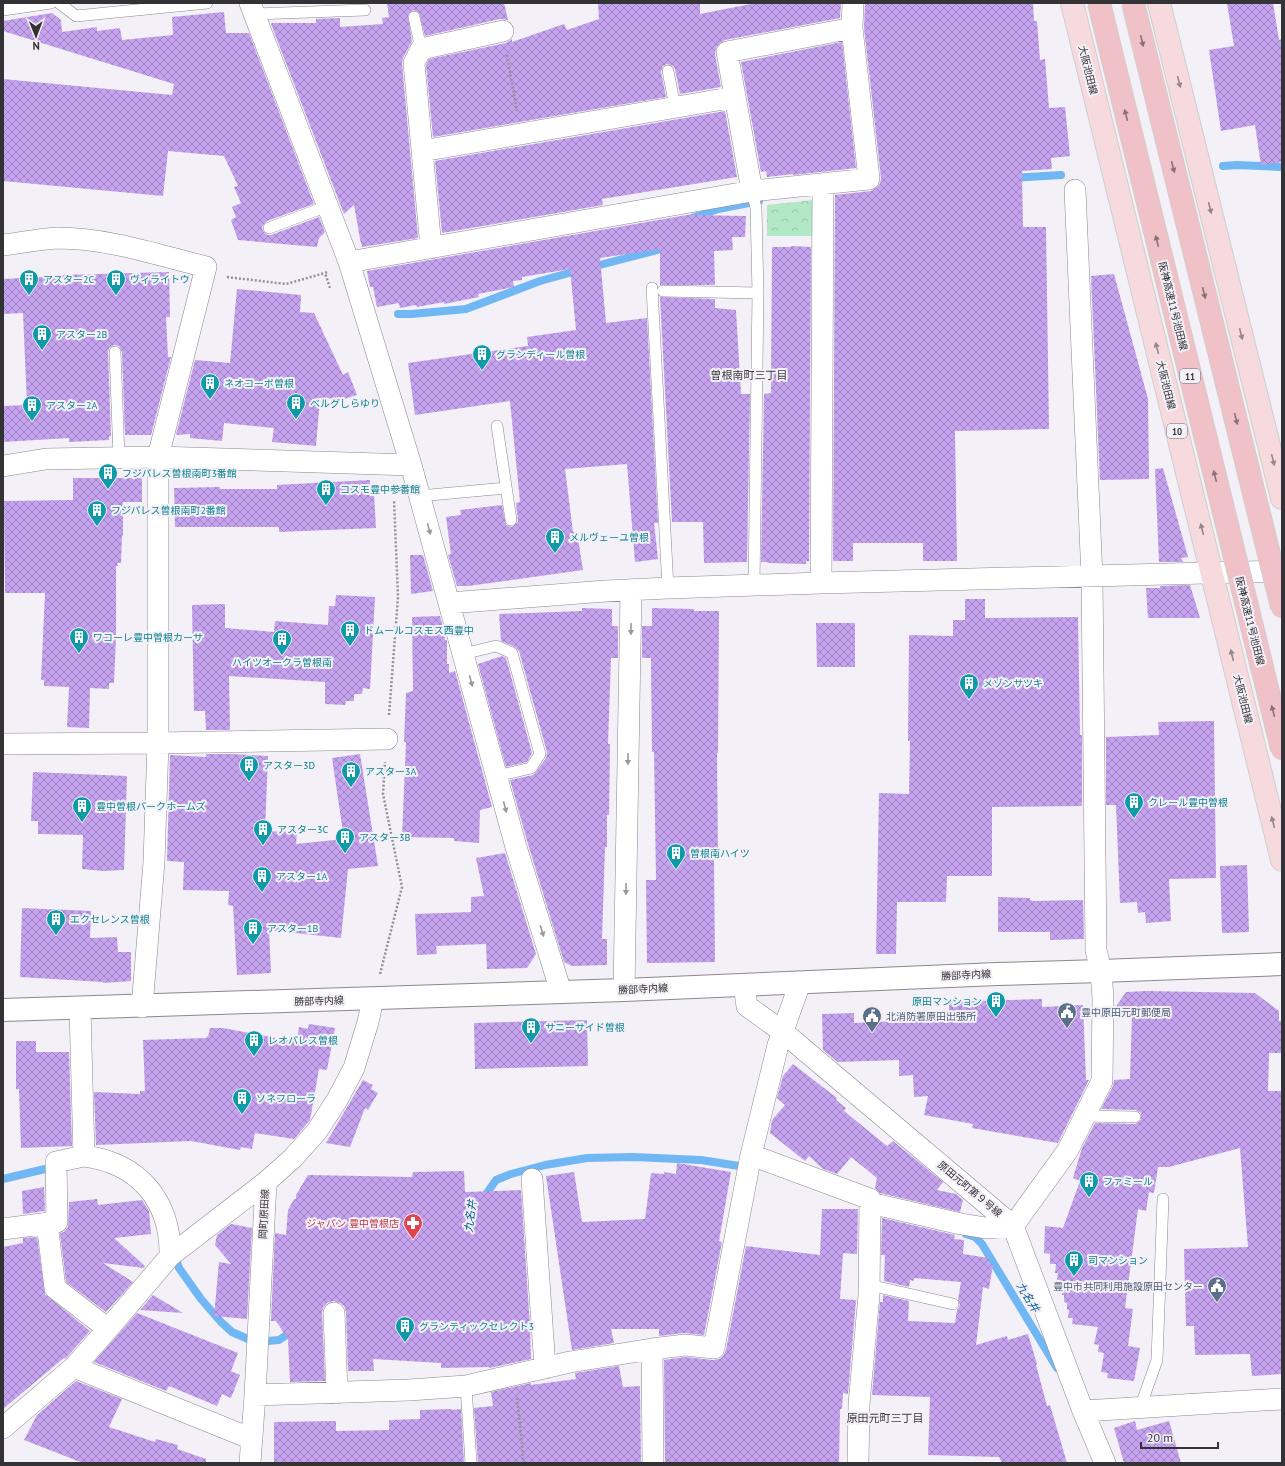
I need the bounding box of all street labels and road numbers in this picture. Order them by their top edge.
street label: 大阪池田線 [1076,44,1100,96]
street label: 阪神高速11号池田線 [1156,260,1190,352]
street label: 大阪池田線 [1154,359,1178,411]
road number: 11 [1180,369,1200,383]
road number: 10 [1167,424,1187,438]
street label: 阪神高速11号池田線 [1233,575,1267,667]
street label: 大阪池田線 [1231,673,1255,725]
street label: 勝部寺内線 [941,967,991,983]
street label: 勝部寺内線 [618,981,668,997]
street label: 勝部寺内線 [294,994,344,1008]
street label: 原田元町第９号線 [935,1158,1005,1220]
street label: 岡町原田線 [256,1189,272,1239]

